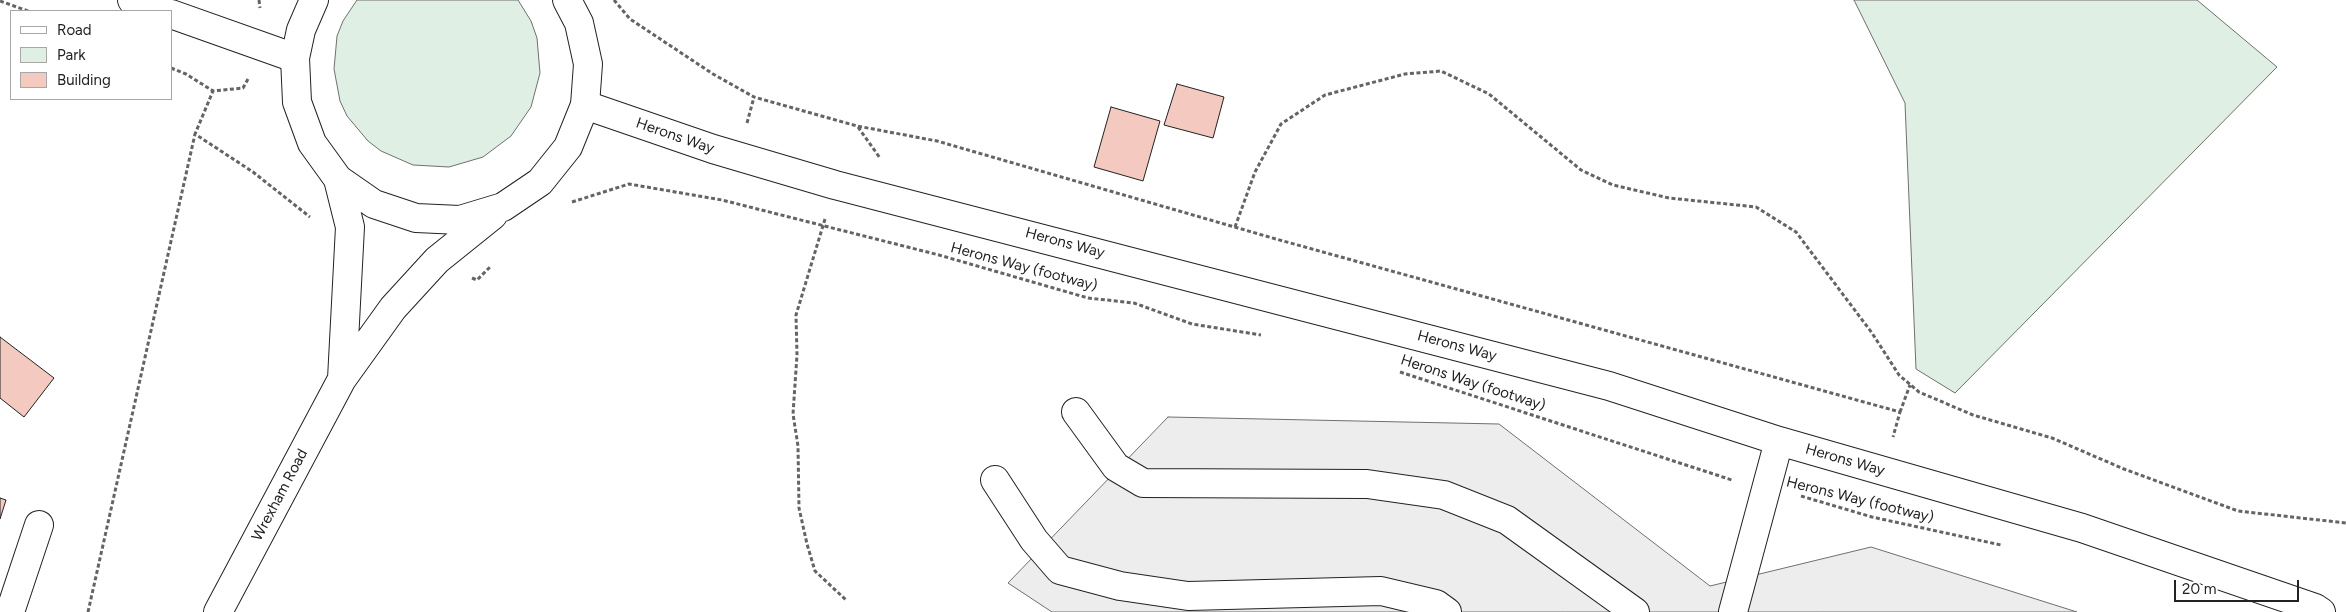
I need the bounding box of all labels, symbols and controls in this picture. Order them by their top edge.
legend [10,10,172,100]
text: Road [57,21,92,39]
text: Park [57,46,86,64]
text: Building [57,71,111,89]
street label: Herons Way [634,114,716,158]
street label: Herons Way [1023,224,1107,262]
street label: Herons Way (footway) [949,239,1099,295]
street label: Herons Way [1415,327,1499,365]
street label: Herons Way (footway) [1398,351,1548,415]
street label: Herons Way [1803,440,1887,480]
street label: Wrexham Road [248,446,312,544]
street label: Herons Way (footway) [1784,473,1936,527]
scale bar [2176,570,2301,602]
text: 20 m [2182,580,2216,598]

